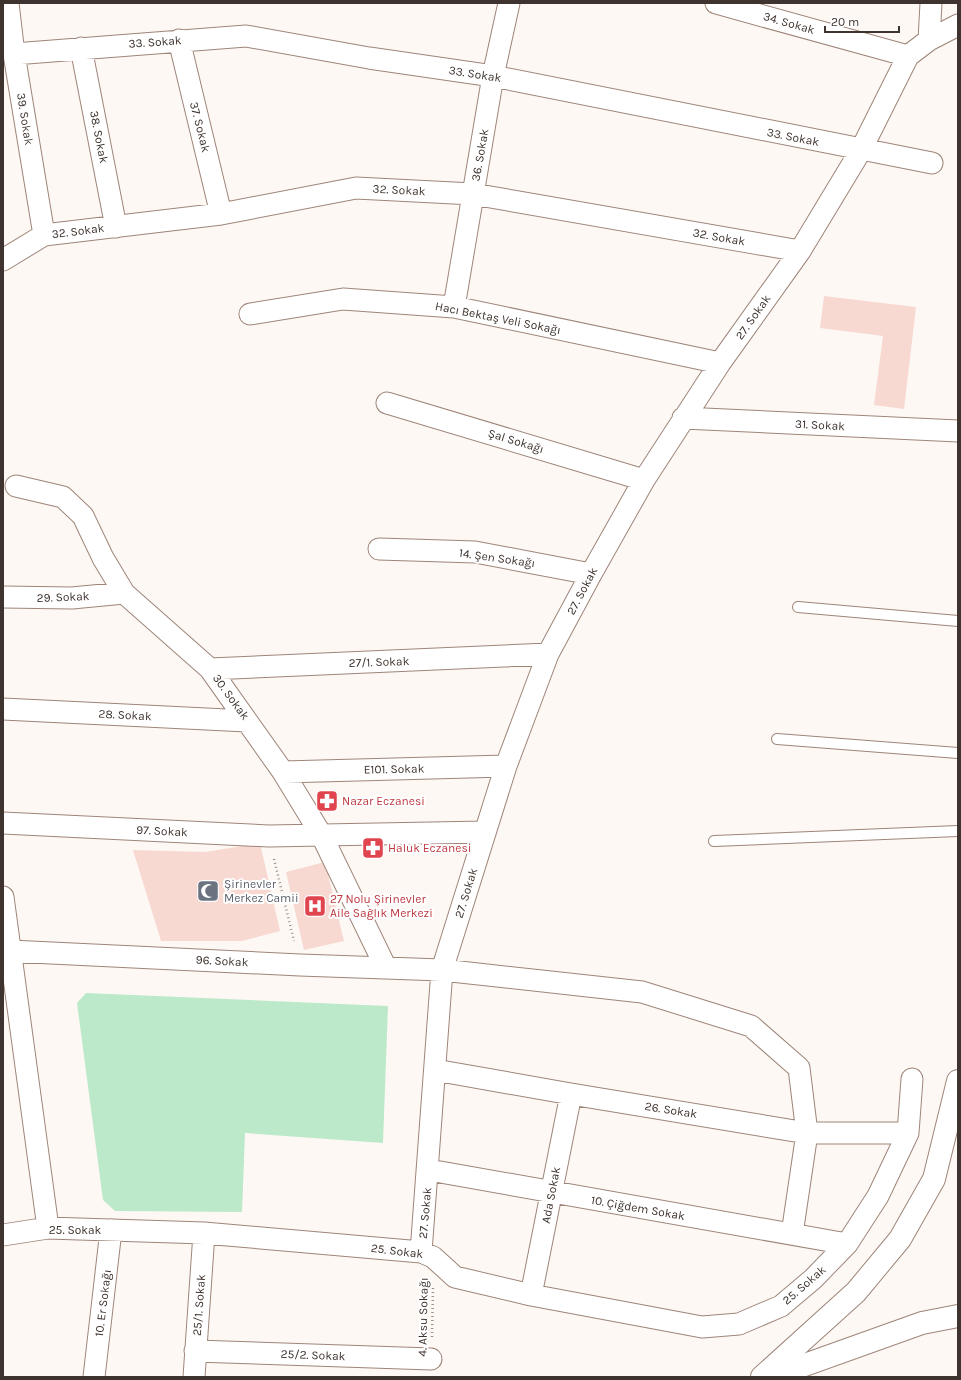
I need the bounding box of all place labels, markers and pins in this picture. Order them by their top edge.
pharmacy icon: Nazar Eczanesi [314,788,340,814]
place label: Nazar Eczanesi [342,794,425,808]
pharmacy icon: Haluk Eczanesi [360,835,386,861]
place label: Haluk Eczanesi [388,841,471,855]
place label: Şirinevler Merkez Camii [224,877,298,905]
mosque icon: Şirinevler Merkez Camii [195,878,221,904]
place label: 27 Nolu Şirinevler Aile Sağlık Merkezi [330,892,433,920]
hospital icon: 27 Nolu Şirinevler Aile Sağlık Merkezi [302,893,328,919]

